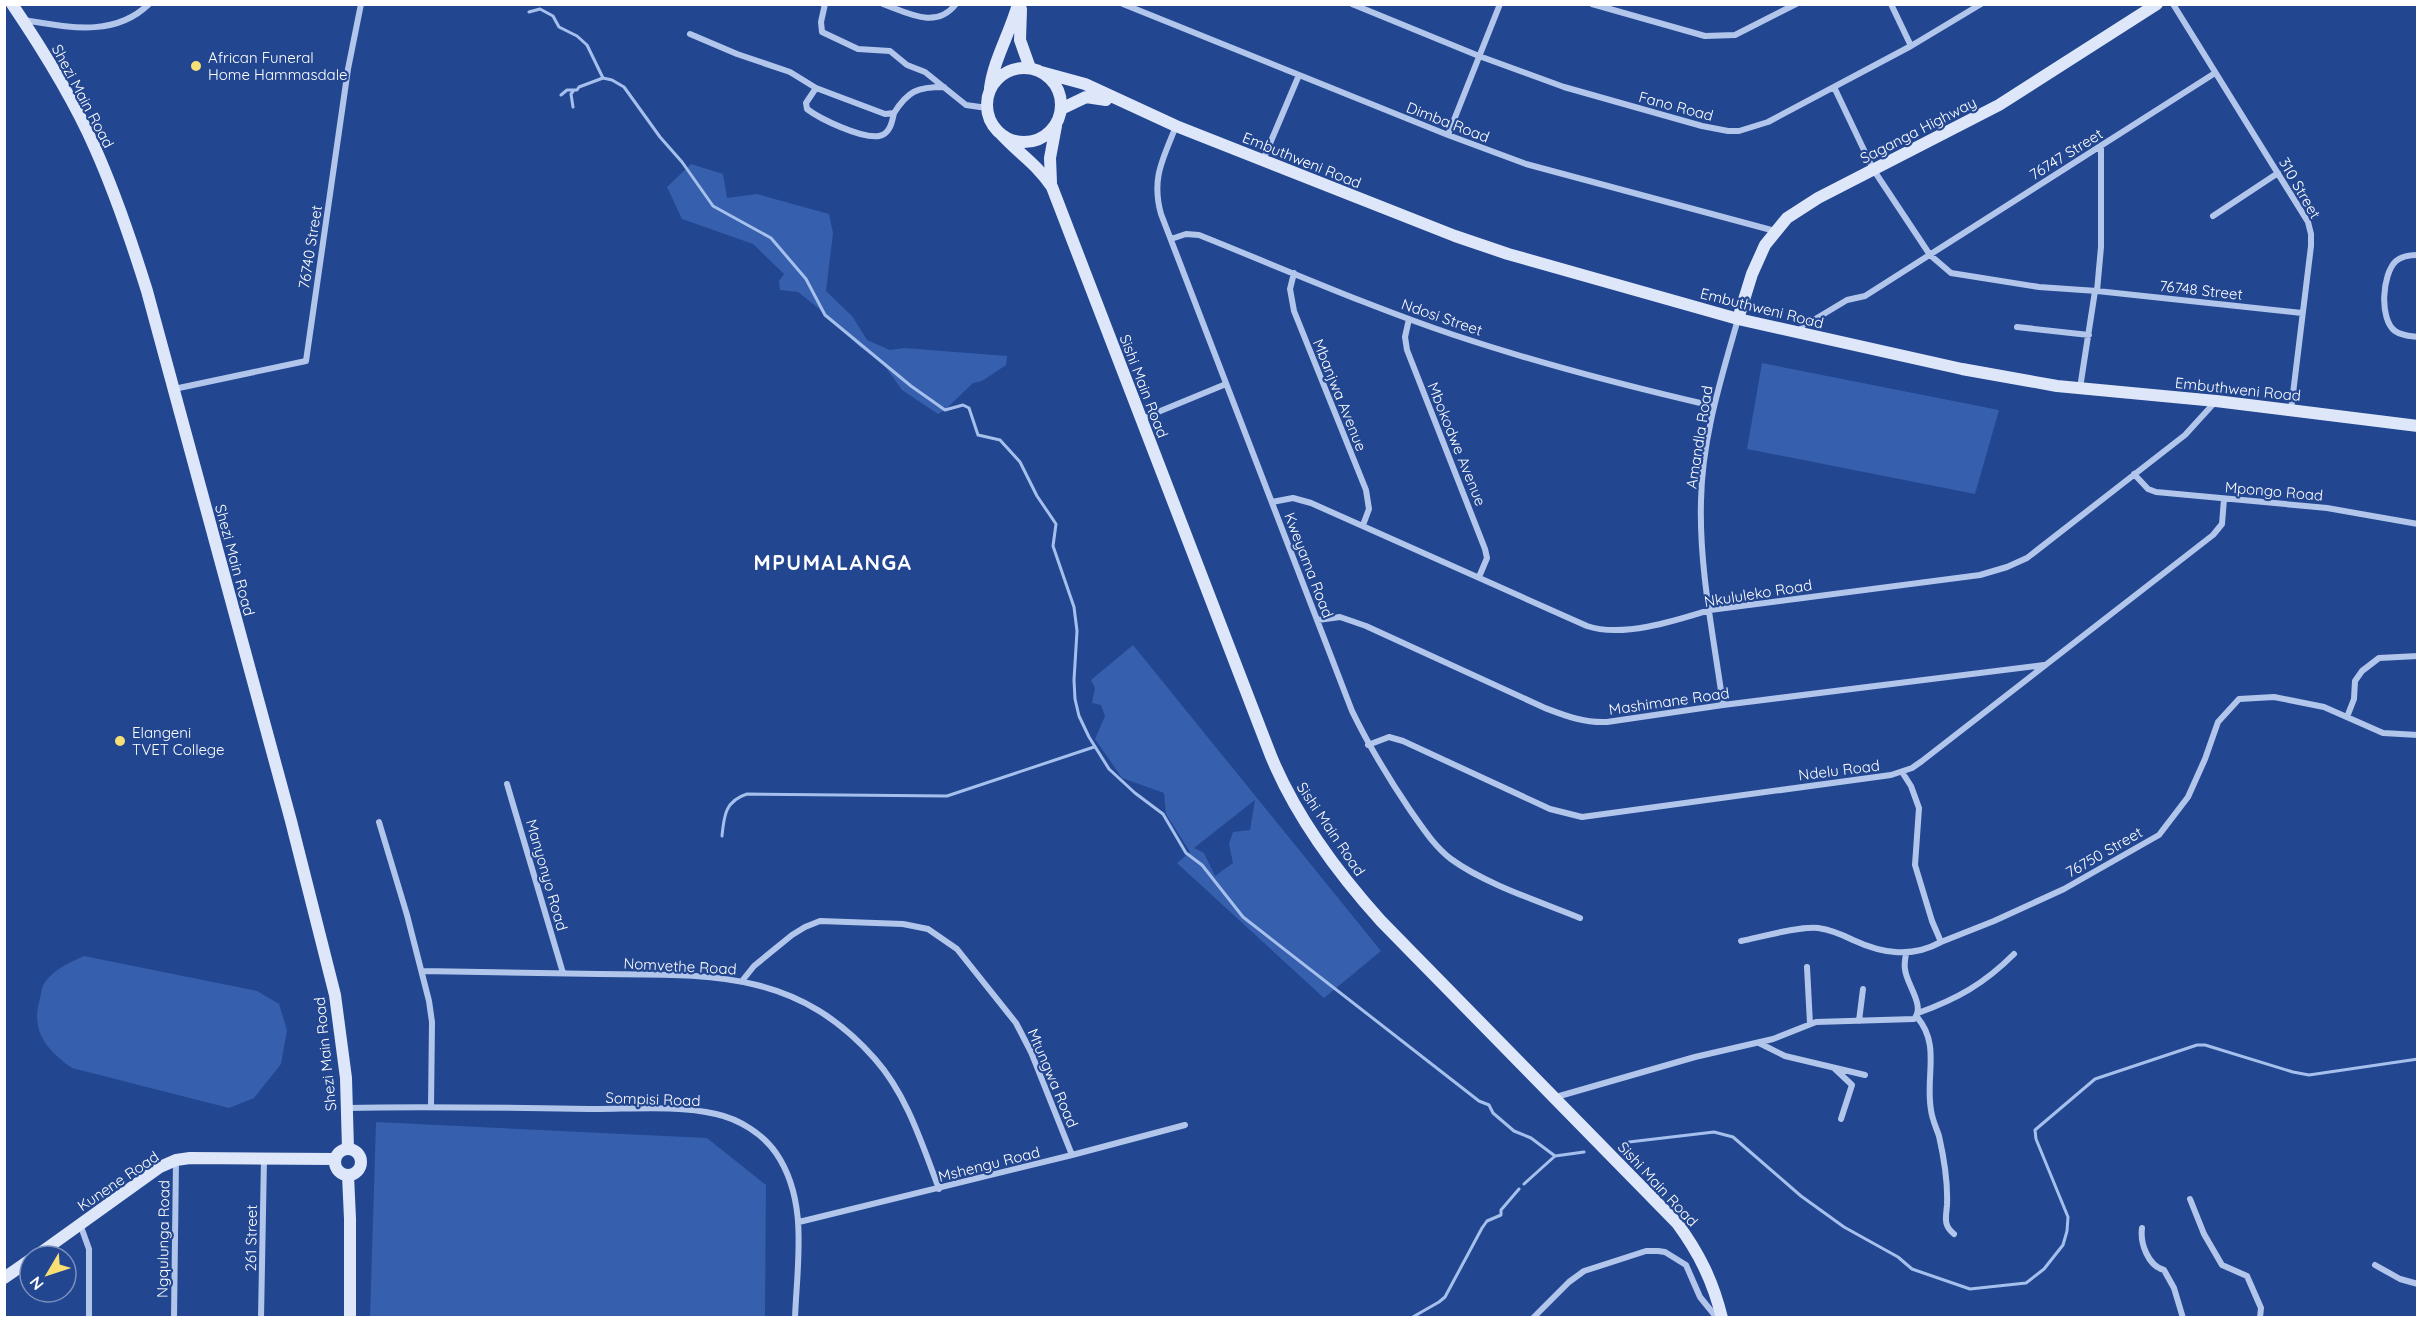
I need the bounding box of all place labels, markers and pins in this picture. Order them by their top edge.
place label: African Funeral Home Hammasdale [208,48,347,84]
marker: African Funeral Home Hammasdale [189,59,203,73]
place label: Elangeni TVET College [132,723,224,759]
marker: Elangeni TVET College [113,734,127,748]

